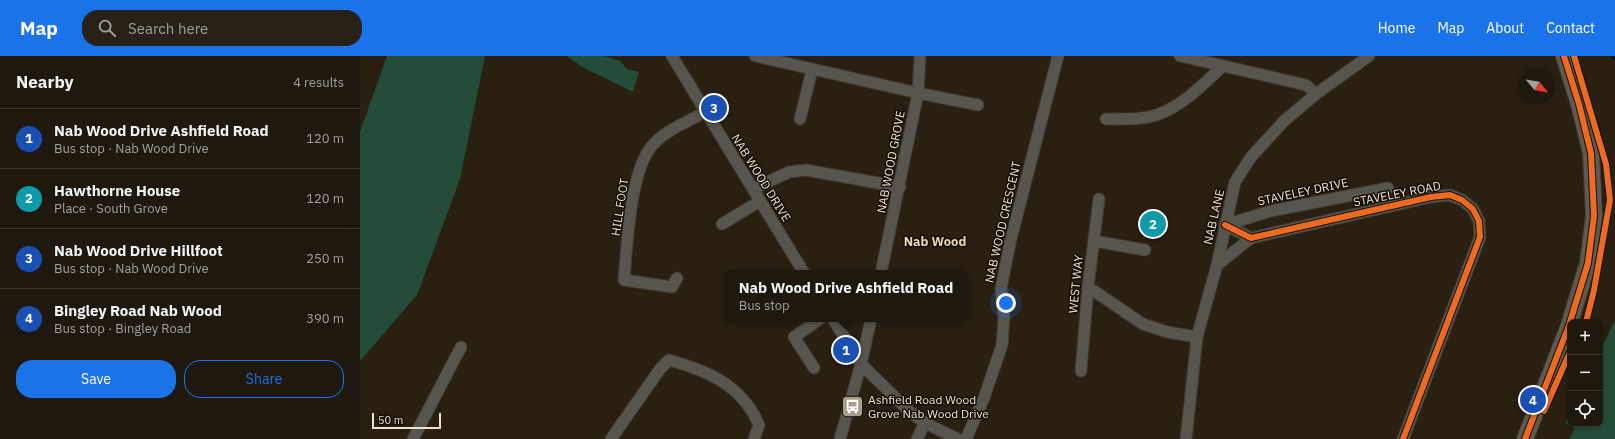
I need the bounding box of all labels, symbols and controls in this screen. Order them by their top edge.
search box [82,10,362,46]
text: Map [20,16,58,40]
icon: search [96,17,118,39]
text: Search here [128,19,208,38]
text: Home [1378,19,1415,37]
text: Map [1437,19,1464,37]
text: About [1486,19,1524,37]
text: Contact [1546,19,1595,37]
north arrow [1519,68,1555,104]
text: Nearby [16,71,74,93]
text: 4 results [293,74,344,91]
pin: 3 [701,93,727,123]
street label: NAB WOOD GROVE [873,109,908,214]
text: Nab Wood Drive Ashfield Road [54,121,269,140]
text: 1 [25,130,33,147]
text: 120 m [306,130,344,147]
street label: NAB WOOD DRIVE [729,131,794,224]
text: Bus stop · Nab Wood Drive [54,140,209,157]
street label: NAB WOOD CRESCENT [981,160,1024,284]
street label: STAVELEY DRIVE [1256,175,1349,208]
street label: HILL FOOT [608,177,631,237]
street label: STAVELEY ROAD [1352,178,1442,209]
text: Hawthorne House [54,181,180,200]
street label: NAB LANE [1200,188,1227,246]
text: 2 [25,190,33,207]
text: 120 m [306,190,344,207]
text: Place · South Grove [54,200,168,217]
pin: 2 [1140,209,1166,239]
district label: Nab Wood [904,233,966,250]
text: Nab Wood Drive Hillfoot [54,241,223,260]
text: 3 [25,250,33,267]
text: 250 m [306,250,344,267]
street label: WEST WAY [1065,254,1086,314]
text: Bus stop · Nab Wood Drive [54,260,209,277]
popup [724,270,968,322]
text: Nab Wood Drive Ashfield Road [739,278,953,297]
your location [996,293,1016,313]
text: Bus stop [739,297,789,314]
text: Bingley Road Nab Wood [54,301,222,320]
text: 4 [25,310,33,327]
text: 390 m [306,310,344,327]
map controls [1567,319,1603,427]
button: + [1567,319,1603,355]
text: Bus stop · Bingley Road [54,320,191,337]
pin: 1 [833,335,859,365]
button: − [1567,355,1603,391]
button: Save [16,360,176,398]
button: Share [184,360,344,398]
pin: 4 [1520,385,1546,415]
button: locate [1567,391,1603,427]
place label: Ashfield Road Wood Grove Nab Wood Drive [868,392,989,421]
bus stop icon: Ashfield Road Wood Grove Nab Wood Drive [840,394,866,420]
scale bar [372,411,441,430]
text: 50 m [378,413,403,427]

